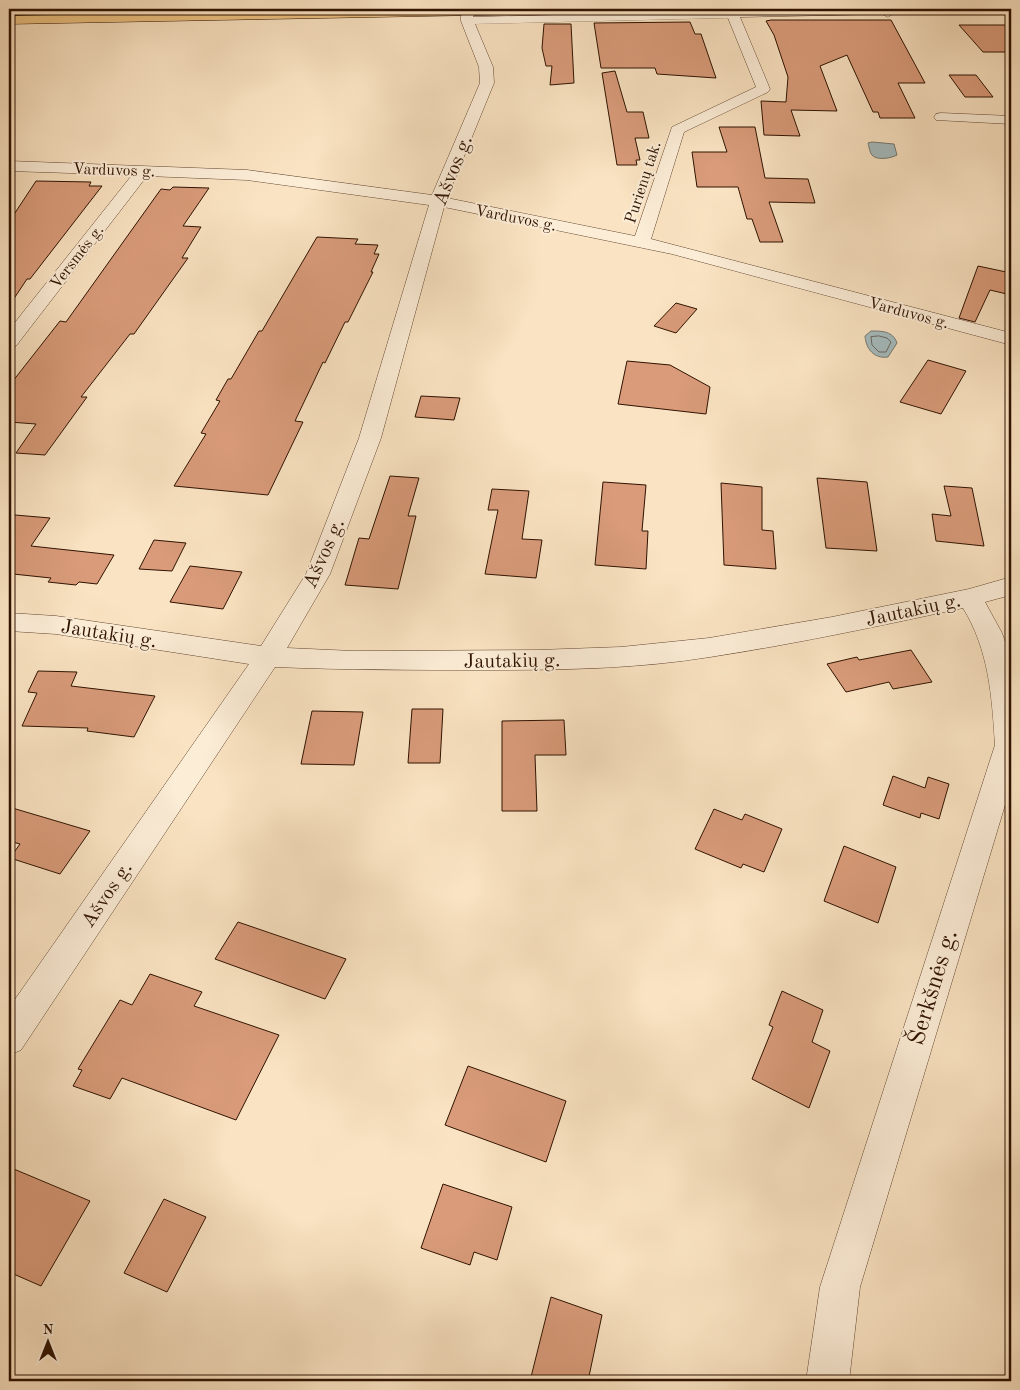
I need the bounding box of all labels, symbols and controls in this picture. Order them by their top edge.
street label: Ašvos g. [431,133,477,209]
street label: Purienų tak. [623,139,665,226]
street label: Varduvos g. [72,162,155,180]
street label: Varduvos g. [474,203,558,235]
street label: Versmės g. [48,222,107,292]
street label: Varduvos g. [867,296,950,332]
street label: Ašvos g. [301,516,349,592]
street label: Jautakių g. [864,591,963,631]
street label: Jautakių g. [59,618,158,652]
street label: Jautakių g. [464,651,561,673]
street label: Ašvos g. [79,859,137,931]
street label: Šerkšnės g. [900,925,963,1048]
north arrow [22,1318,72,1368]
text: N [43,1323,54,1337]

